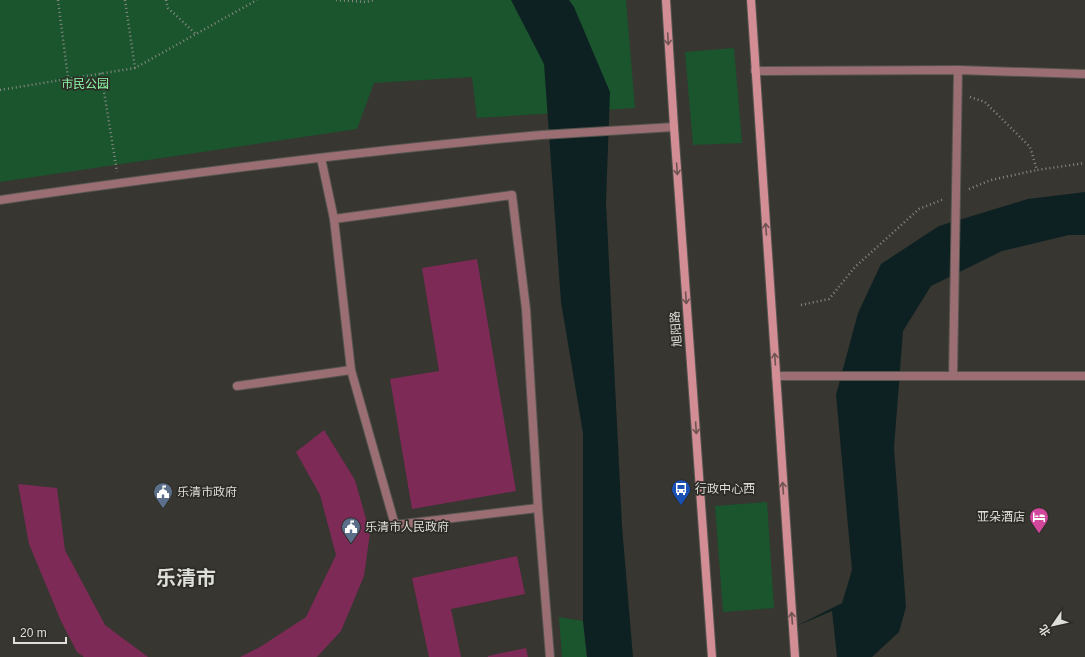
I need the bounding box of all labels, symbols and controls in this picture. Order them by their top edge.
one-way arrow [665,32,672,45]
park label: 市民公园 [61,77,109,91]
one-way arrow [673,162,680,175]
one-way arrow [762,223,770,236]
one-way arrow [683,291,690,304]
street label: 旭阳路 [668,311,684,347]
one-way arrow [771,353,778,366]
one-way arrow [692,421,699,434]
bus stop icon: 行政中心西 [670,478,692,506]
public building icon: 乐清市政府 [152,481,174,509]
place label: 行政中心西 [695,482,755,496]
one-way arrow [780,482,787,495]
place label: 乐清市政府 [177,485,237,499]
hotel icon: 亚朵酒店 [1028,506,1050,534]
place label: 亚朵酒店 [977,510,1025,524]
public building icon: 乐清市人民政府 [340,516,362,544]
place label: 乐清市人民政府 [365,520,449,534]
district label: 乐清市 [156,567,216,589]
north arrow [1033,605,1073,645]
one-way arrow [788,612,796,625]
scale bar [14,619,66,645]
text: 北 [1037,623,1053,639]
text: 20 m [20,626,47,640]

